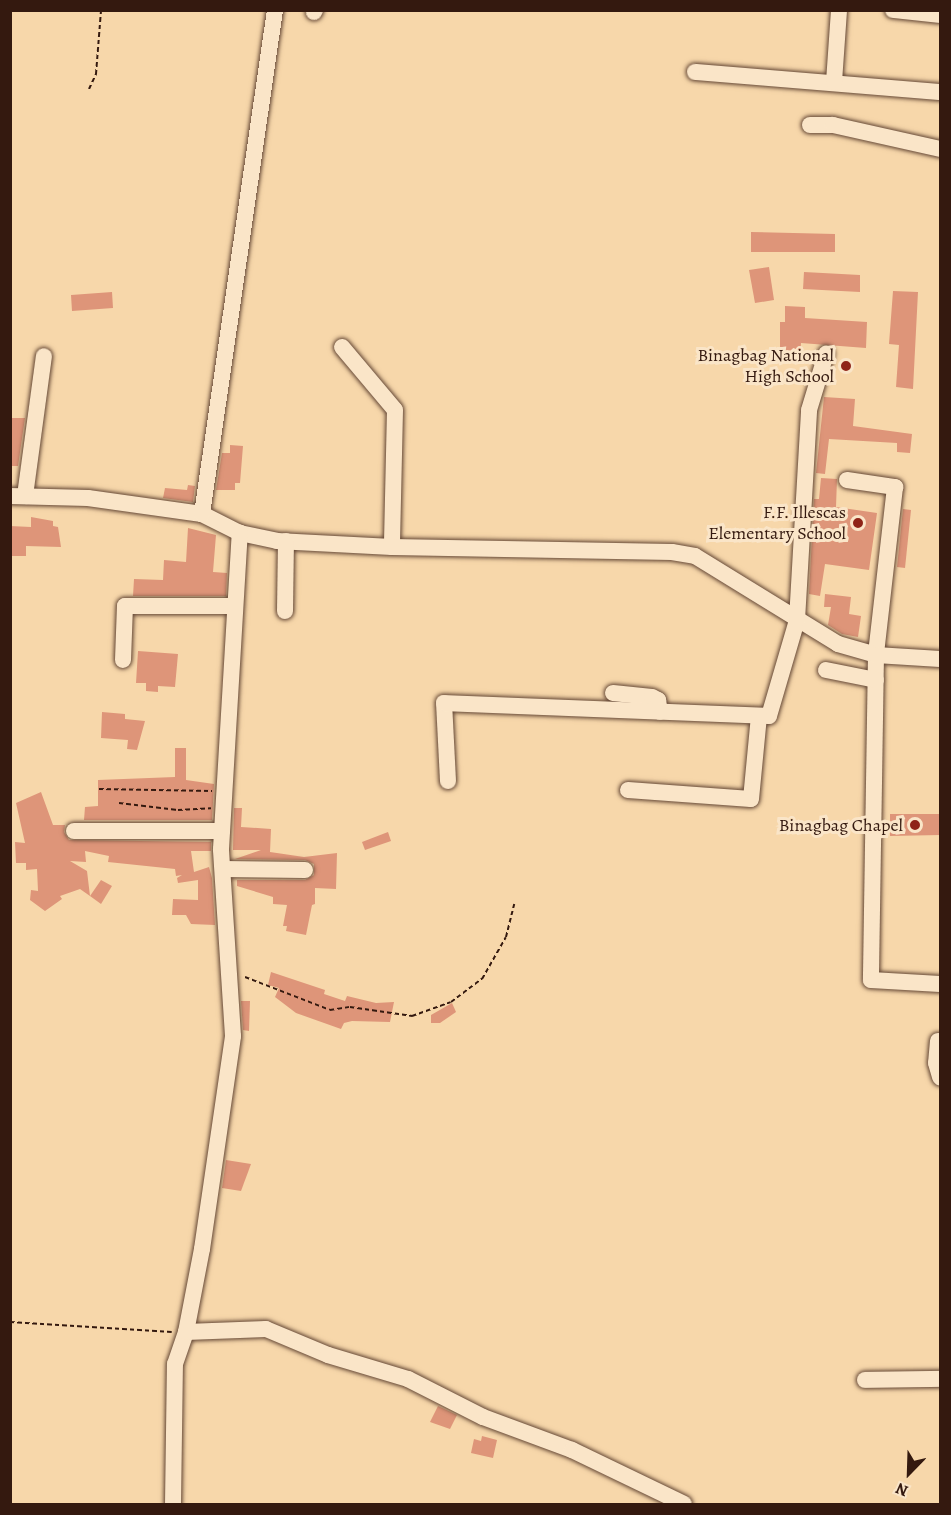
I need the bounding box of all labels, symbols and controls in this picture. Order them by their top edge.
place label: Binagbag National High School [697,345,834,388]
marker: Binagbag National High School [839,359,853,373]
place label: F.F. Illescas Elementary School [708,502,846,544]
marker: F.F. Illescas Elementary School [851,516,865,530]
place label: Binagbag Chapel [779,814,903,836]
marker: Binagbag Chapel [908,818,922,832]
north arrow [879,1443,939,1503]
text: N [892,1477,912,1502]

